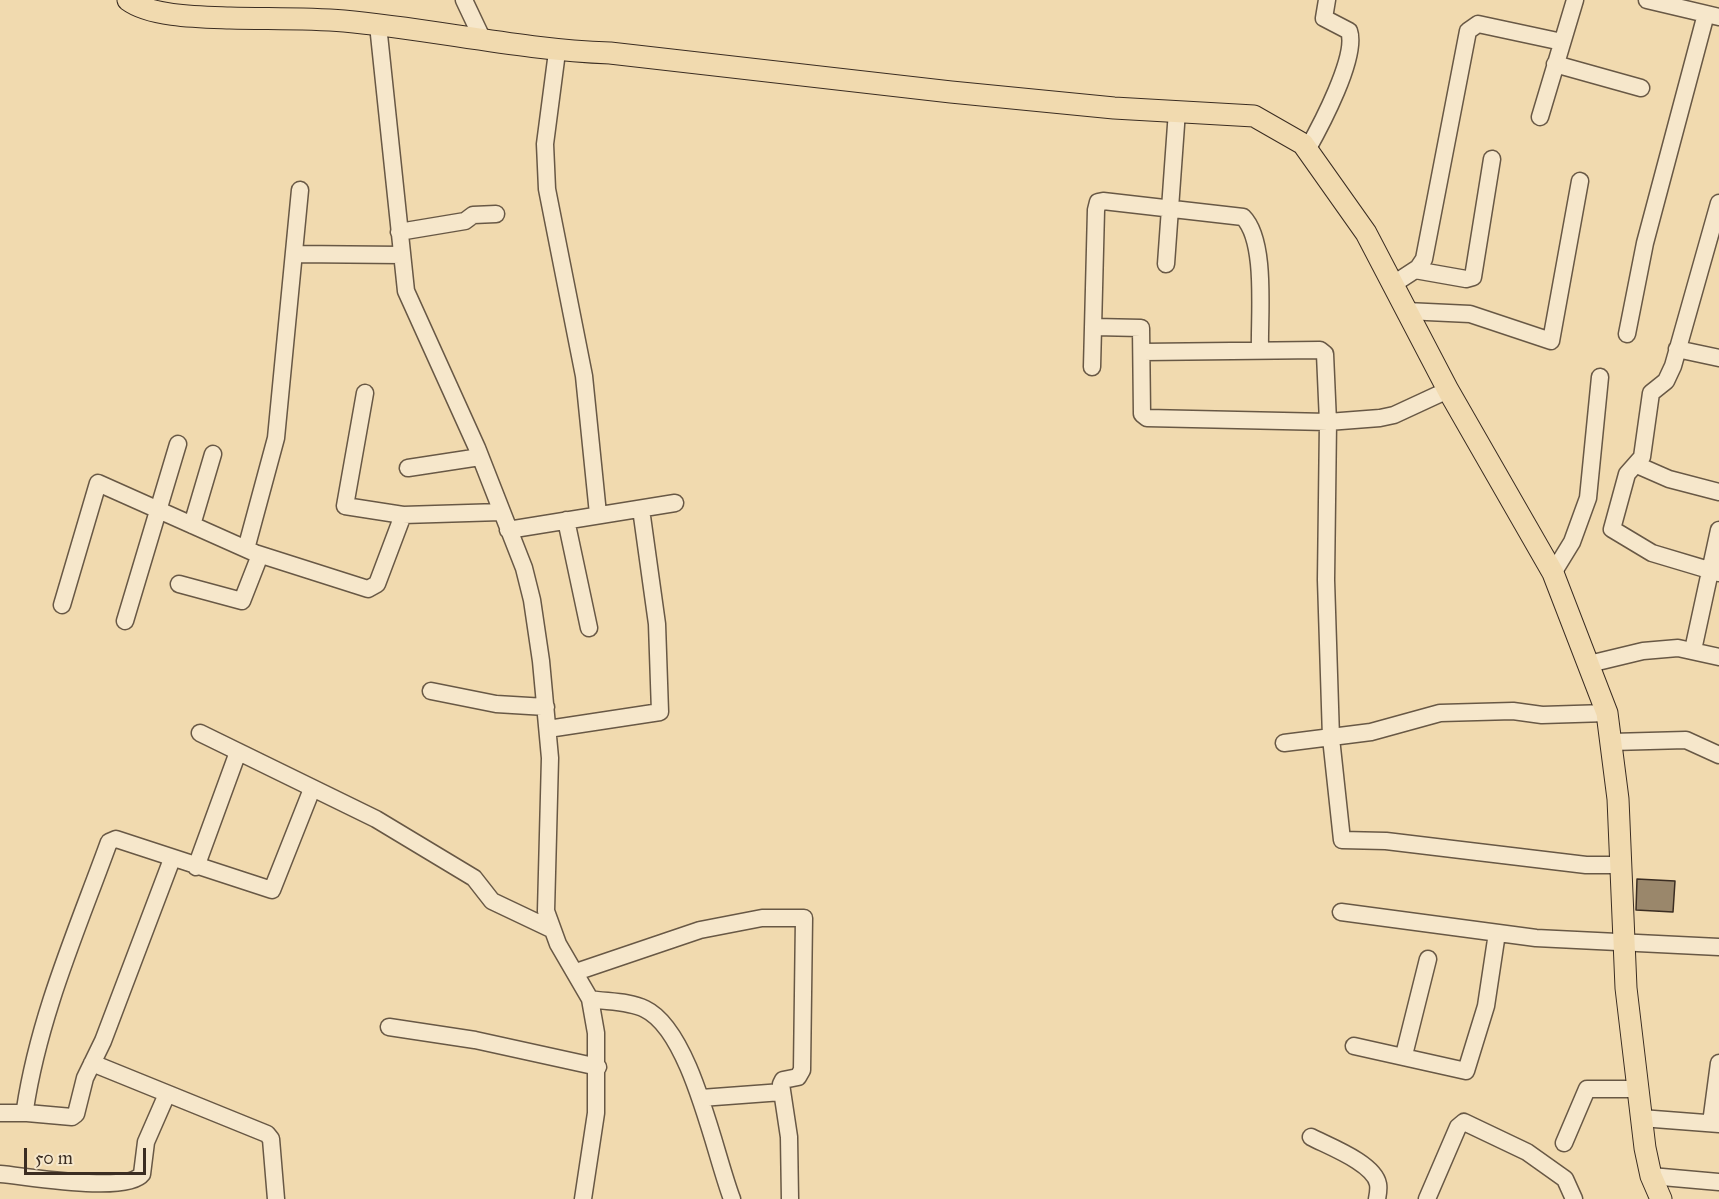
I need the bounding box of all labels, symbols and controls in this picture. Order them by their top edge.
scale bar [27,1136,148,1174]
text: 50 m [35,1147,73,1169]

